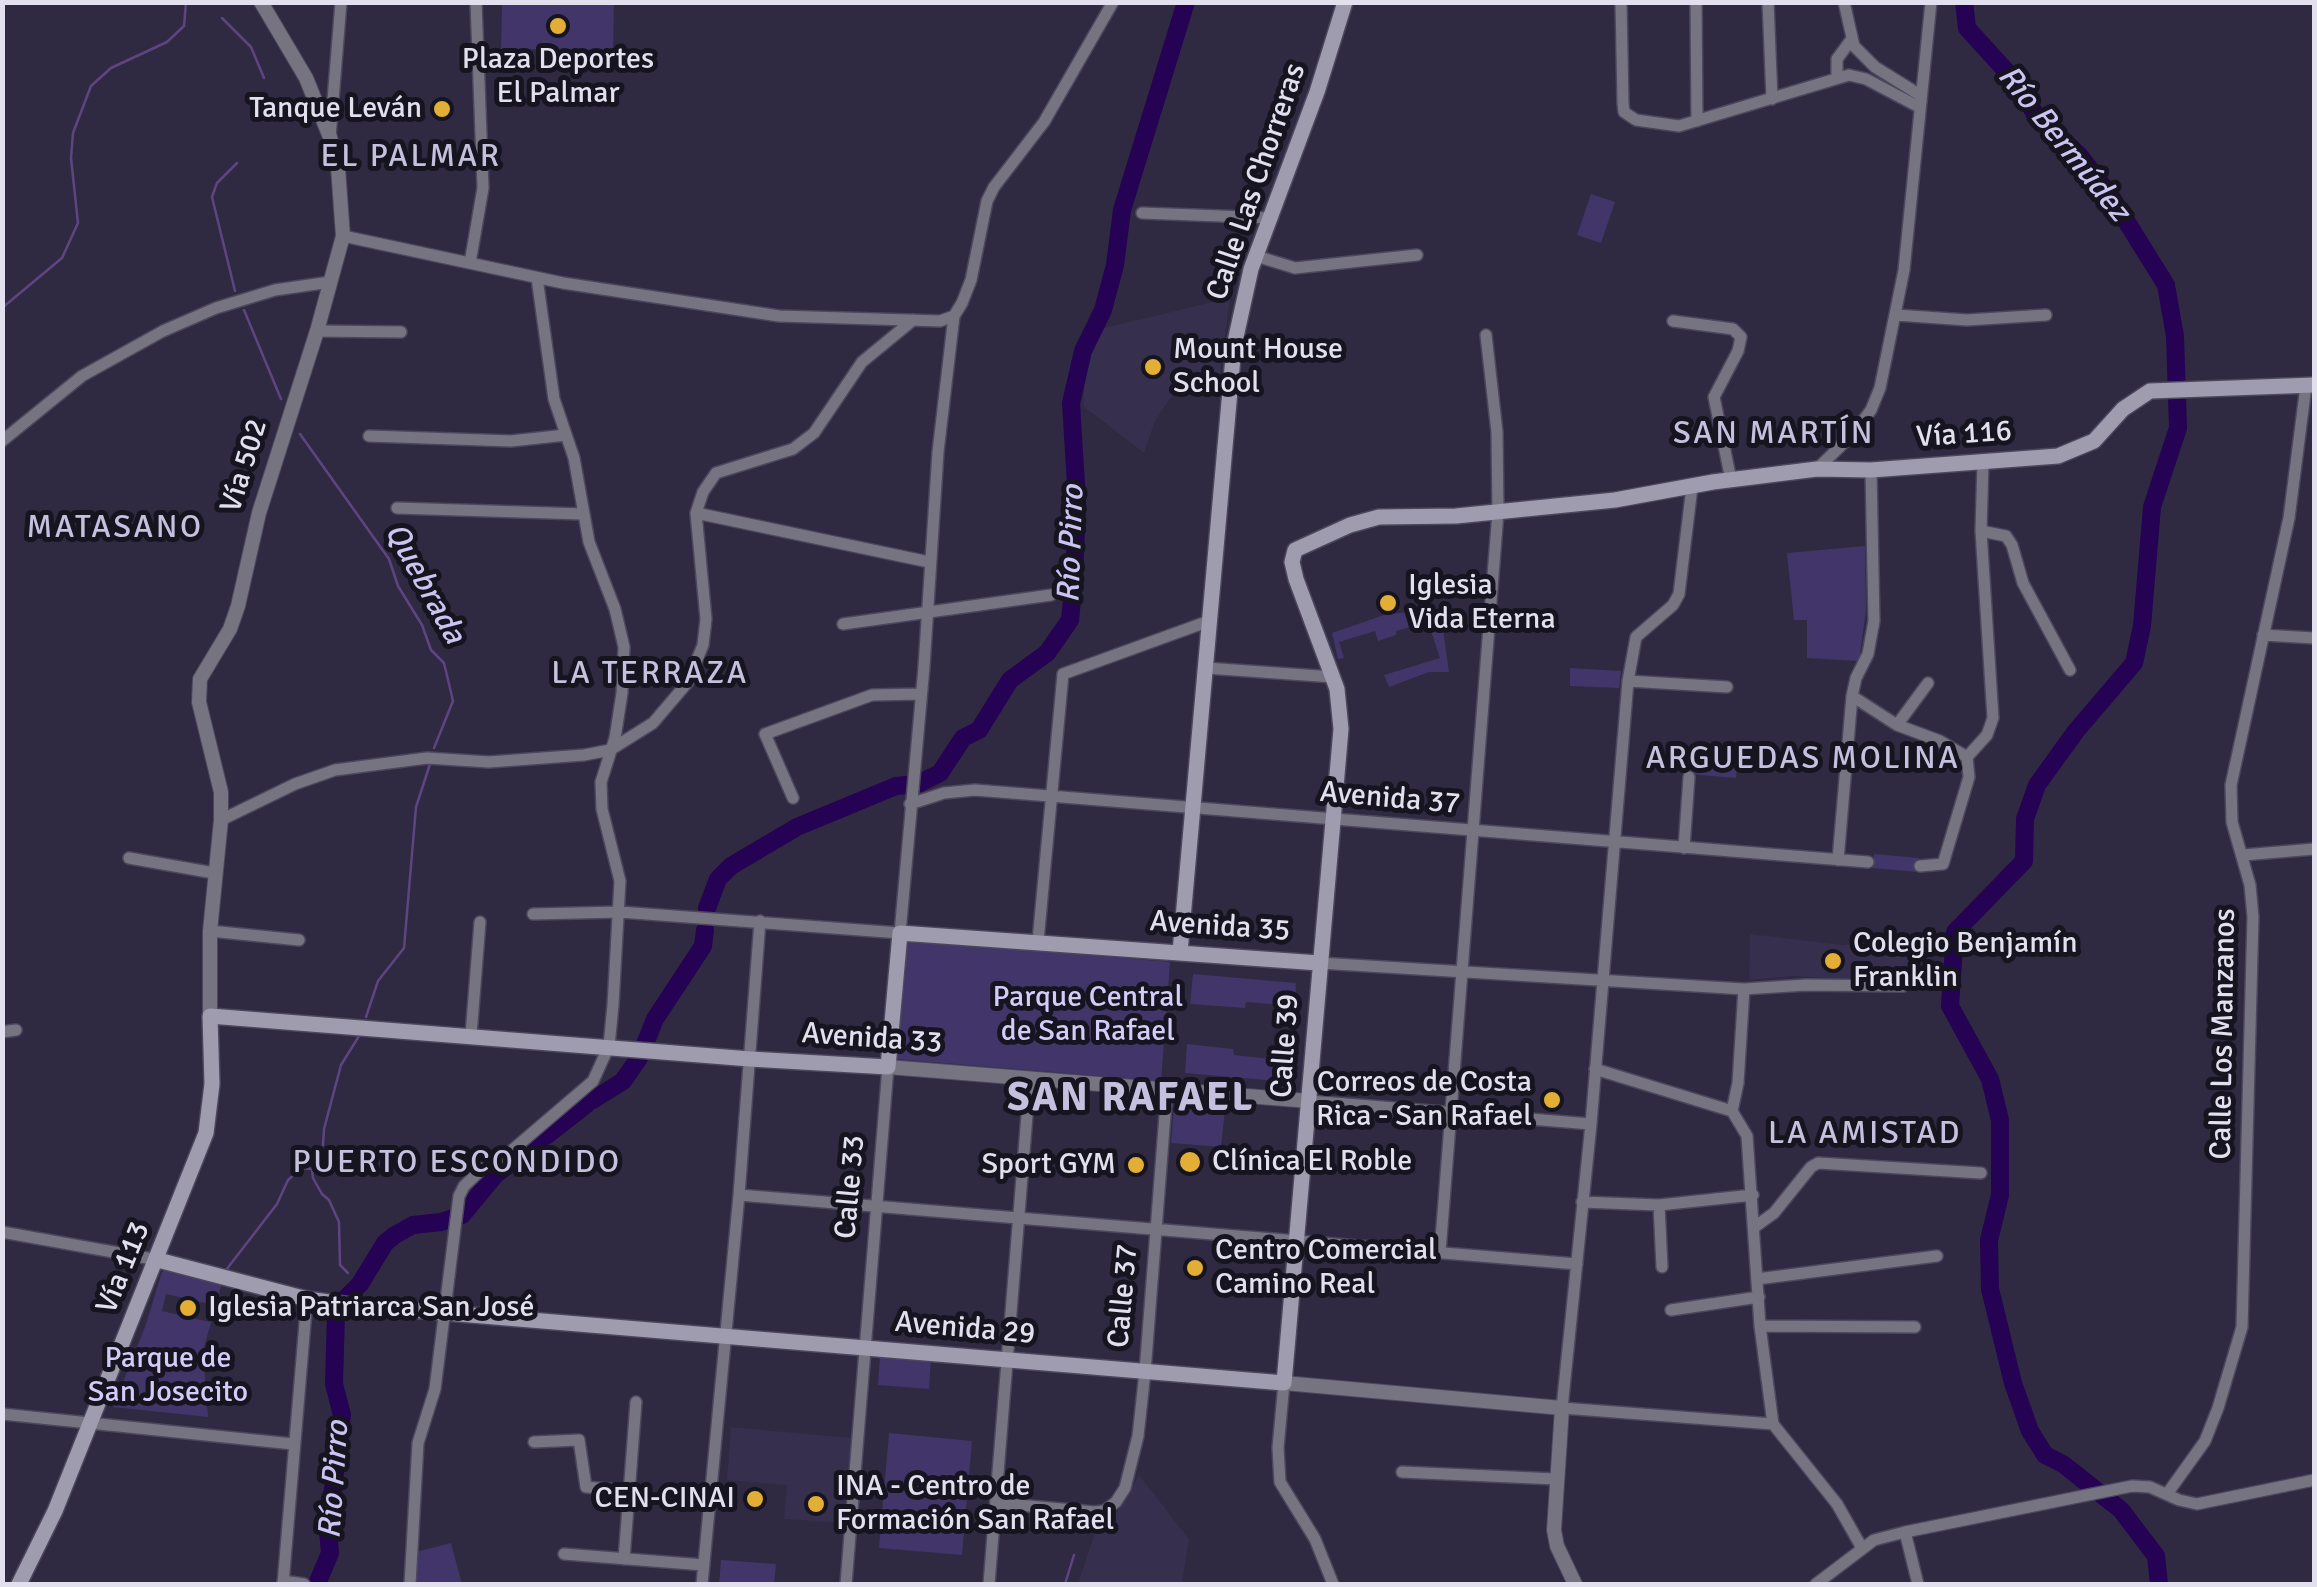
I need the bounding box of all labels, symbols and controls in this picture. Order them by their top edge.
marker: Plaza Deportes El Palmar [547,15,569,37]
place label: Plaza Deportes El Palmar [462,42,654,112]
water label: Río Bermúdez [1989,58,2137,230]
street label: Calle Las Chorreras [1200,59,1314,305]
place label: Tanque Leván [249,91,422,127]
marker: Tanque Leván [431,98,453,120]
district label: EL PALMAR [321,139,501,177]
place label: Mount House School [1173,332,1343,402]
marker: Mount House School [1142,356,1164,378]
street label: Vía 116 [1915,414,2013,456]
street label: Vía 502 [214,415,276,517]
district label: SAN MARTÍN [1673,416,1875,454]
water label: Río Pirro [1051,484,1093,604]
district label: MATASANO [27,510,203,548]
water label: Quebrada [375,517,473,651]
place label: Iglesia Vida Eterna [1408,568,1556,638]
marker: Iglesia Vida Eterna [1377,592,1399,614]
district label: LA TERRAZA [551,656,749,694]
district label: ARGUEDAS MOLINA [1646,741,1960,779]
street label: Avenida 37 [1318,775,1462,823]
street label: Avenida 35 [1149,904,1291,950]
street label: Calle Los Manzanos [2204,908,2244,1160]
place label: Colegio Benjamín Franklin [1853,926,2078,996]
marker: Colegio Benjamín Franklin [1822,950,1844,972]
park label: Parque Central de San Rafael [993,980,1183,1050]
street label: Calle 39 [1264,993,1308,1099]
street label: Avenida 33 [801,1016,943,1062]
place label: Correos de Costa Rica - San Rafael [1316,1065,1532,1136]
district label: SAN RAFAEL [1007,1075,1255,1123]
marker: Correos de Costa Rica - San Rafael [1541,1089,1563,1111]
district label: LA AMISTAD [1768,1116,1962,1154]
street label: Calle 33 [829,1134,873,1240]
place label: Clínica El Roble [1212,1144,1412,1180]
district label: PUERTO ESCONDIDO [292,1145,622,1183]
place label: Sport GYM [981,1147,1116,1183]
marker: Clínica El Roble [1177,1149,1203,1175]
marker: Sport GYM [1125,1154,1147,1176]
street label: Vía 113 [89,1217,159,1319]
place label: Centro Comercial Camino Real [1215,1233,1437,1304]
street label: Calle 37 [1102,1243,1146,1349]
marker: Centro Comercial Camino Real [1184,1257,1206,1279]
place label: Iglesia Patriarca San José [208,1290,534,1326]
marker: Iglesia Patriarca San José [177,1297,199,1319]
street label: Avenida 29 [893,1305,1037,1353]
park label: Parque de San Josecito [88,1341,248,1412]
water label: Río Pirro [312,1420,358,1540]
place label: INA - Centro de Formación San Rafael [836,1469,1114,1540]
place label: CEN-CINAI [595,1481,735,1517]
marker: CEN-CINAI [744,1488,766,1510]
marker: INA - Centro de Formación San Rafael [805,1493,827,1515]

